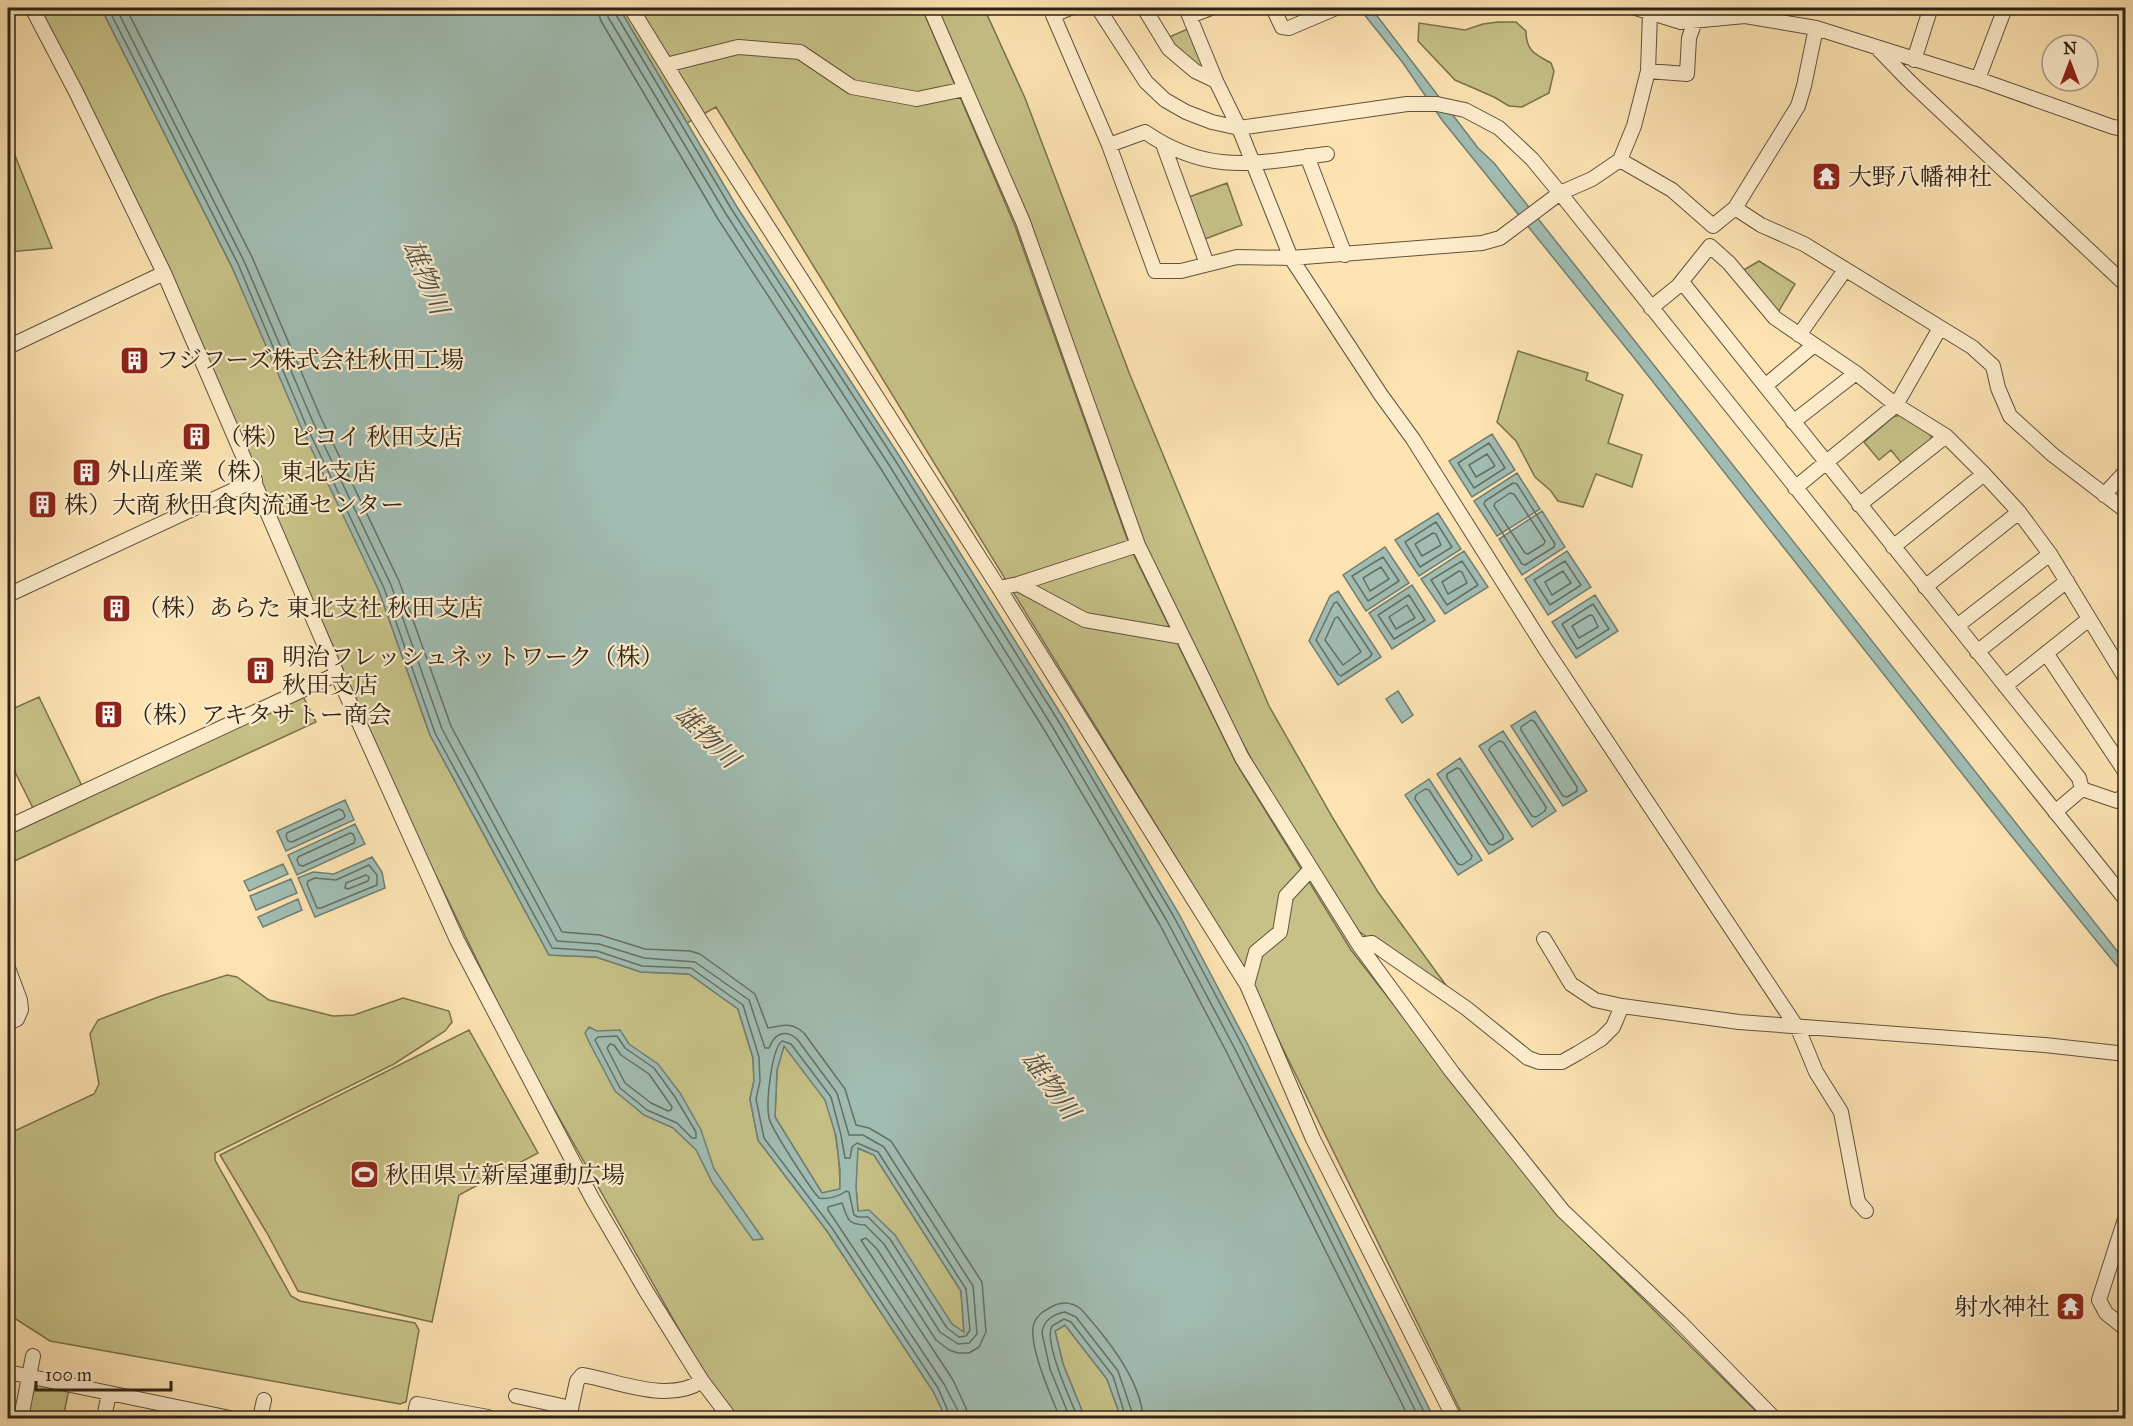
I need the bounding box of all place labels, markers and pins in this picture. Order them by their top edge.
temple icon: 大野八幡神社 [1811,161,1843,193]
place label: 大野八幡神社 [1848,162,1992,192]
building icon: フジフーズ株式会社秋田工場 [118,344,150,376]
place label: フジフーズ株式会社秋田工場 [155,345,464,375]
building icon: （株）ピコイ 秋田支店 [181,421,213,453]
place label: （株）ピコイ 秋田支店 [218,422,462,452]
building icon: 外山産業（株） 東北支店 [70,456,102,488]
place label: 外山産業（株） 東北支店 [107,457,376,487]
building icon: 株）大商 秋田食肉流通センター [27,489,59,521]
place label: 株）大商 秋田食肉流通センター [64,490,404,520]
building icon: （株）あらた 東北支社 秋田支店 [100,592,132,624]
place label: （株）あらた 東北支社 秋田支店 [137,593,483,623]
place label: 明治フレッシュネットワーク（株） 秋田支店 [282,642,664,700]
building icon: 明治フレッシュネットワーク（株） 秋田支店 [245,655,277,687]
building icon: （株）アキタサトー商会 [92,699,124,731]
place label: （株）アキタサトー商会 [129,700,392,730]
sports icon: 秋田県立新屋運動広場 [348,1159,380,1191]
place label: 秋田県立新屋運動広場 [385,1160,625,1190]
temple icon: 射水神社 [2055,1291,2087,1323]
place label: 射水神社 [1954,1292,2050,1322]

